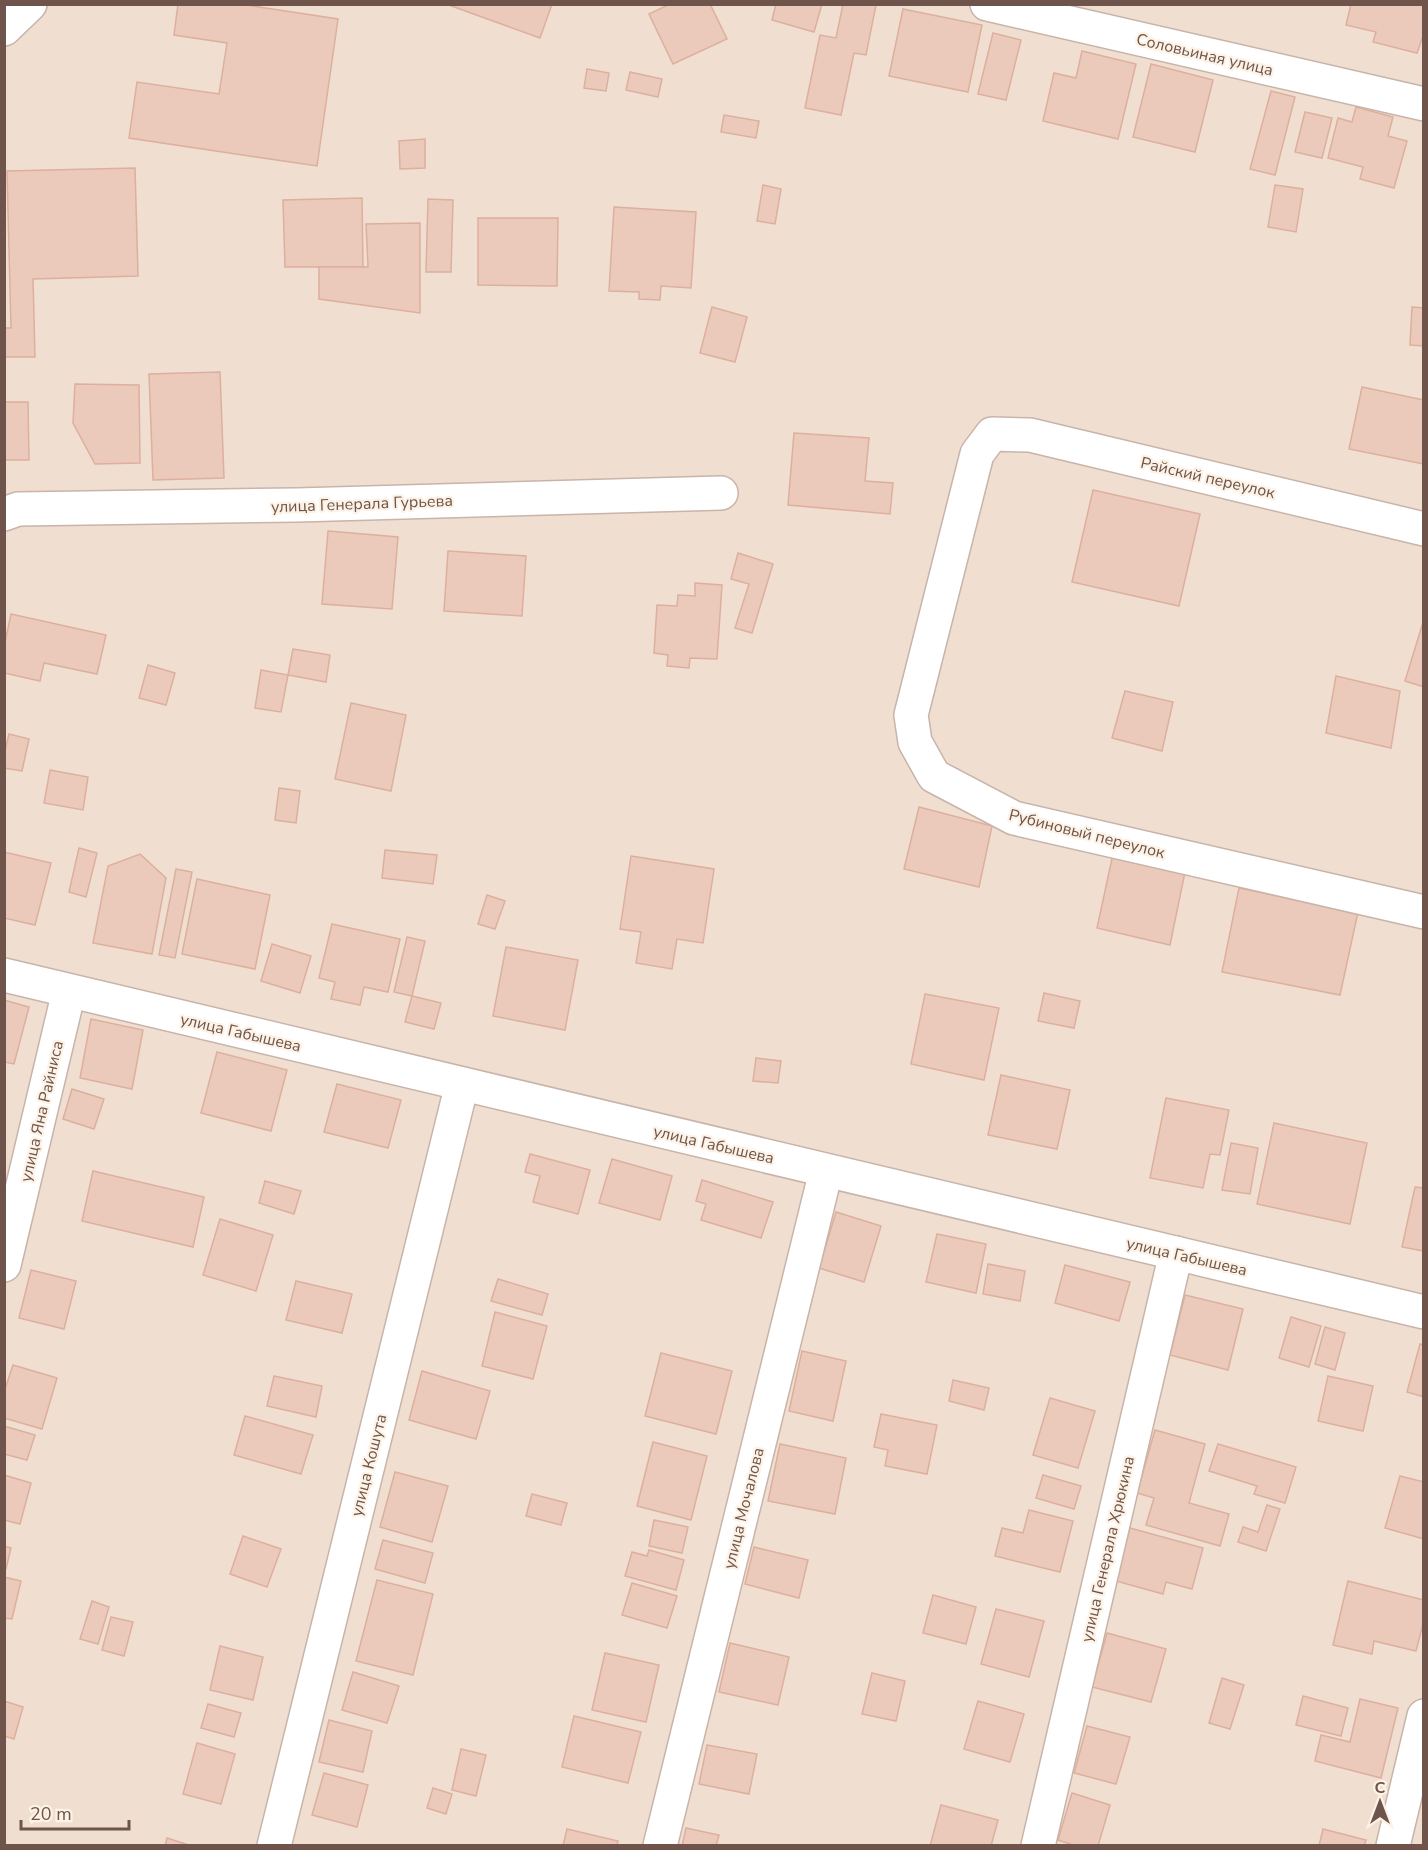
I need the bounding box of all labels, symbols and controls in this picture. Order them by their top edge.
street label: Соловьиная улица [1134,29,1275,81]
street label: Райский переулок [1138,452,1278,504]
street label: улица Генерала Гурьева [271,490,453,518]
street label: Рубиновый переулок [1007,804,1168,864]
street label: улица Габышева [178,1008,303,1058]
street label: улица Яна Райниса [15,1038,69,1184]
street label: улица Габышева [651,1120,776,1170]
street label: улица Габышева [1124,1232,1249,1282]
street label: улица Кошута [346,1412,392,1519]
street label: улица Мочалова [718,1445,770,1571]
street label: улица Генерала Хрюкина [1076,1454,1140,1644]
north arrow [1350,1772,1410,1832]
text: С [1375,1777,1386,1799]
scale bar [21,1793,129,1831]
text: 20 m [30,1802,72,1826]

